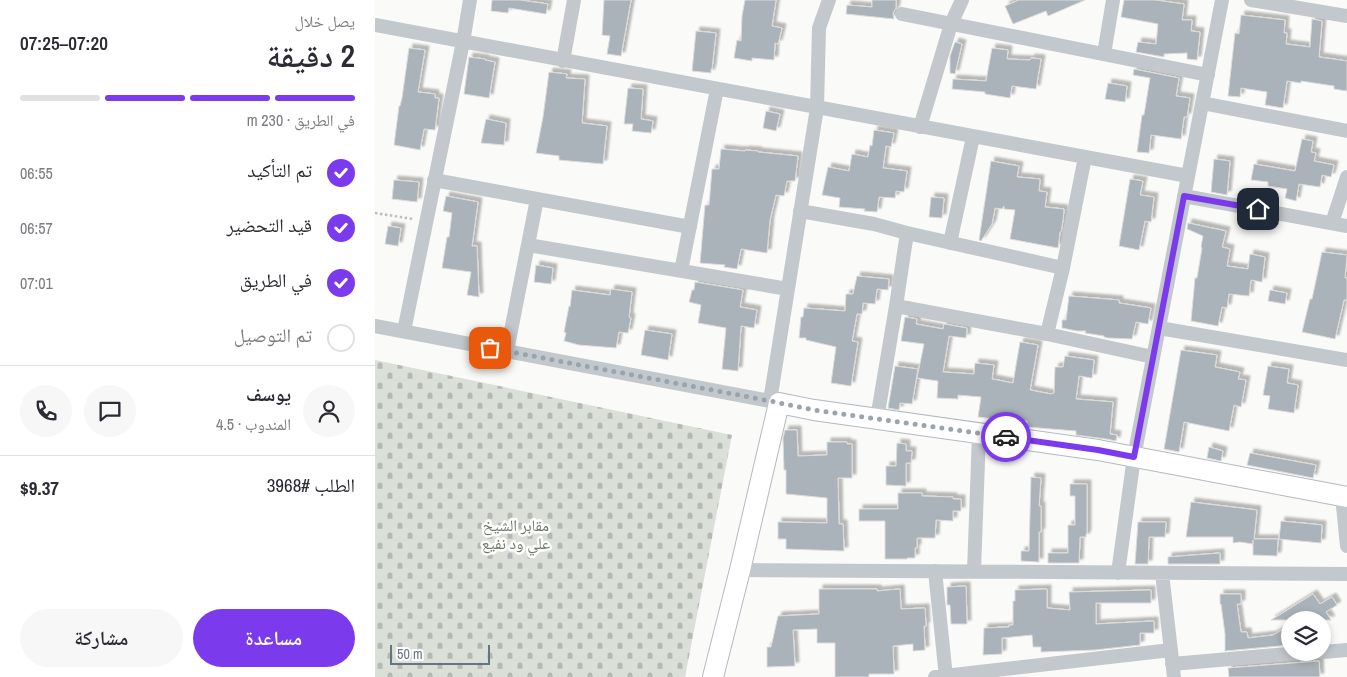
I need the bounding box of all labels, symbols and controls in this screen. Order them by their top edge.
text: يصل خلال [295,10,355,32]
text: 07:20–07:25 [20,30,108,56]
text: 2 دقيقة [267,34,355,77]
text: في الطريق · 230 m [247,109,355,131]
text: تم التأكيد [247,157,312,183]
icon: check [327,159,355,187]
text: 06:55 [20,162,53,184]
pin [1237,188,1279,230]
icon: home [1244,195,1272,223]
text: قيد التحضير [226,212,312,238]
icon: check [327,214,355,242]
text: 06:57 [20,217,53,239]
text: في الطريق [240,267,312,293]
icon: check [327,269,355,297]
text: 07:01 [20,272,53,294]
text: تم التوصيل [234,322,312,348]
pin [469,327,511,369]
icon: bag [476,334,504,362]
text: يوسف [246,381,291,407]
button: phone [20,385,72,437]
button: chat [84,385,136,437]
button: person [303,385,355,437]
courier [981,412,1031,462]
text: المندوب · 4.5 [216,413,291,435]
icon: car [992,423,1020,451]
text: الطلب #3968 [267,472,355,498]
text: $9.37 [20,475,59,501]
park label: مقابر الشيخ علي ود نفيع [482,514,550,556]
button: مشاركة [20,609,183,667]
button: مساعدة [193,609,355,667]
map controls [1281,611,1331,661]
button: layers [1281,611,1331,661]
scale bar [390,642,490,665]
text: 50 m [397,645,423,663]

